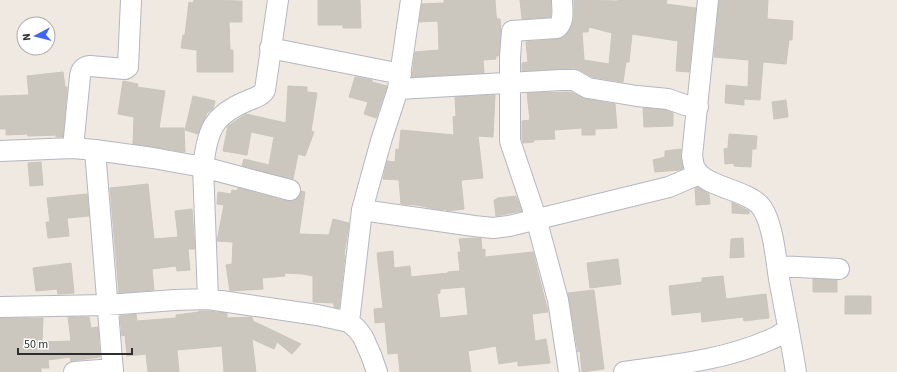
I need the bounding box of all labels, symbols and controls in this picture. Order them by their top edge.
north arrow [16,16,56,56]
text: N [19,33,34,42]
scale bar [18,330,132,356]
text: 50 m [24,336,48,353]

